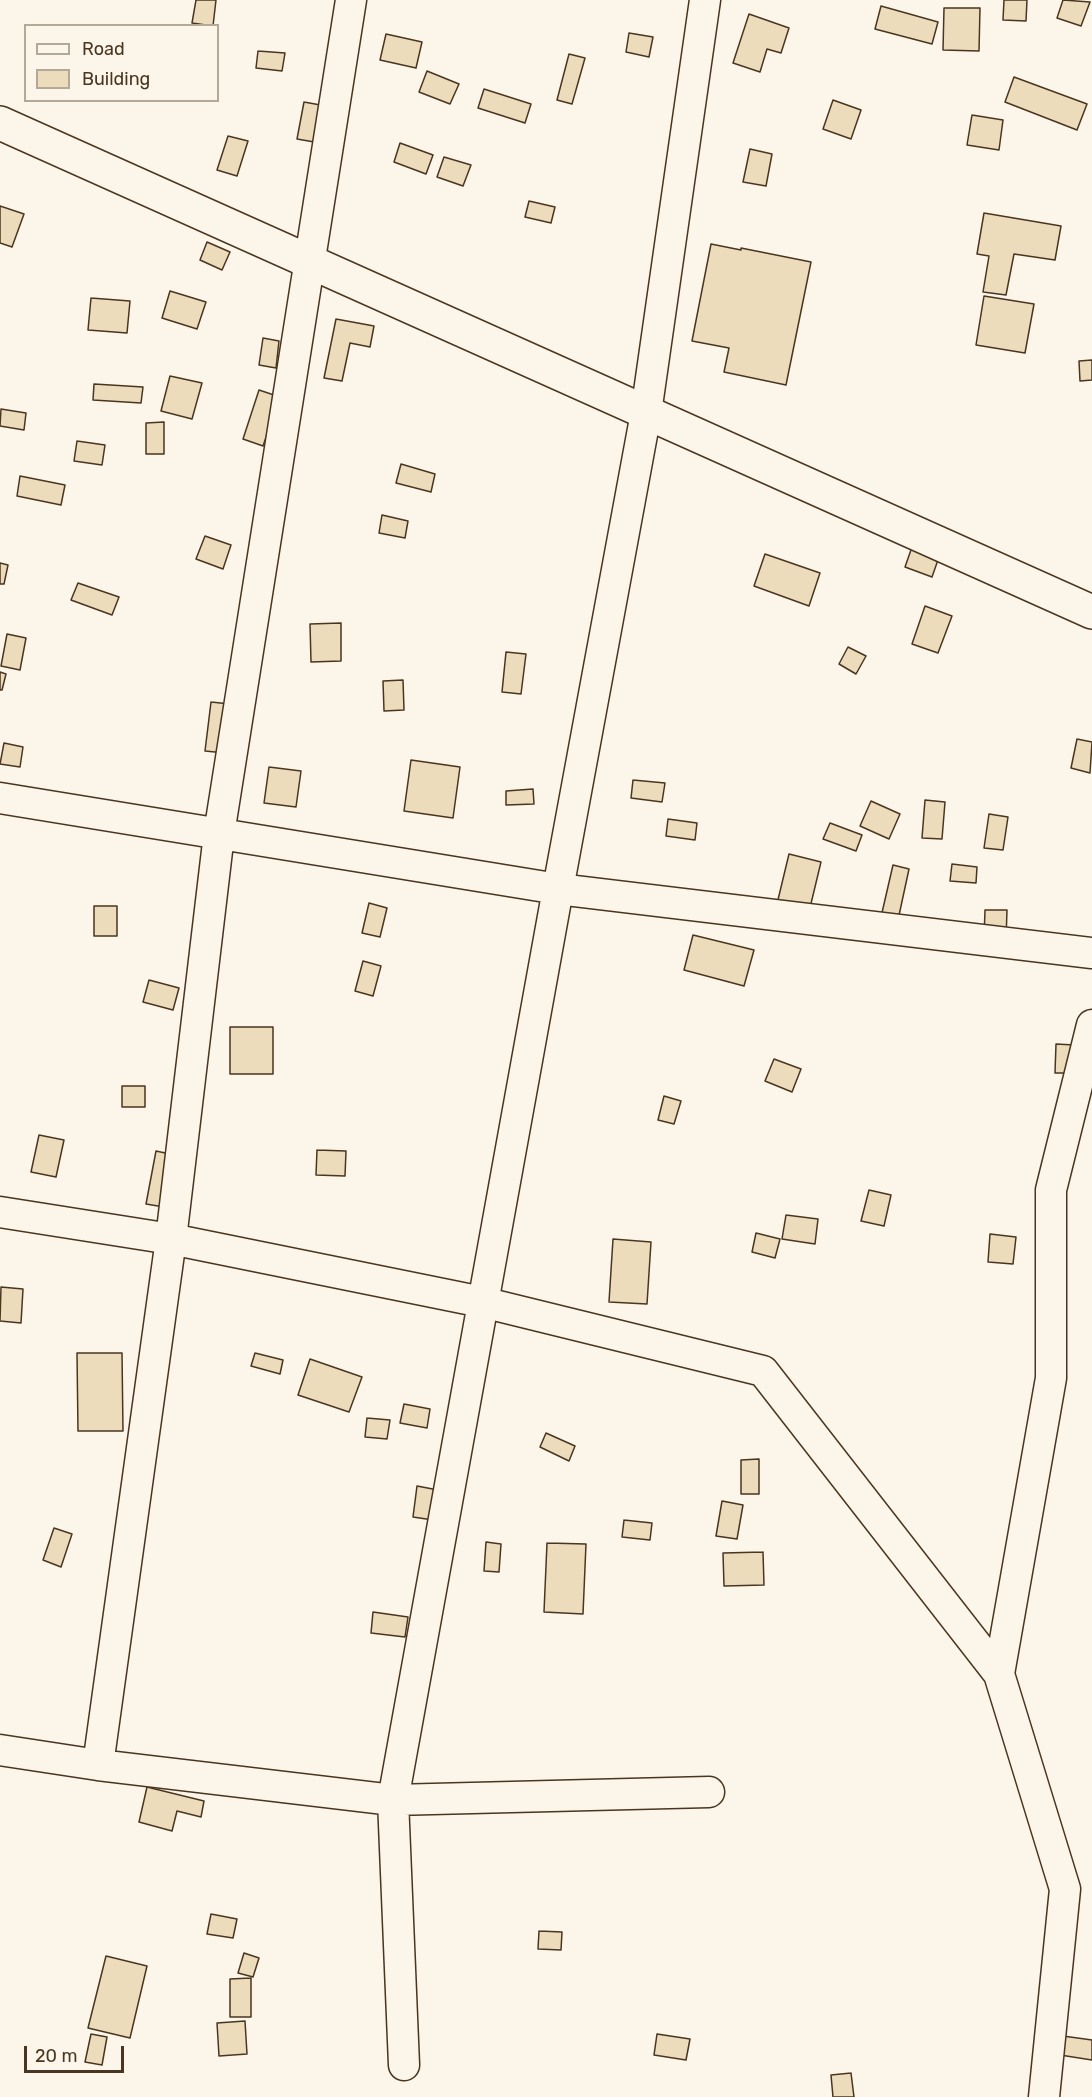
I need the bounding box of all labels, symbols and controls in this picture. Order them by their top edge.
legend [24,24,219,102]
text: Road [82,38,125,60]
text: Building [82,68,150,90]
scale bar [27,2034,128,2072]
text: 20 m [35,2045,77,2067]

